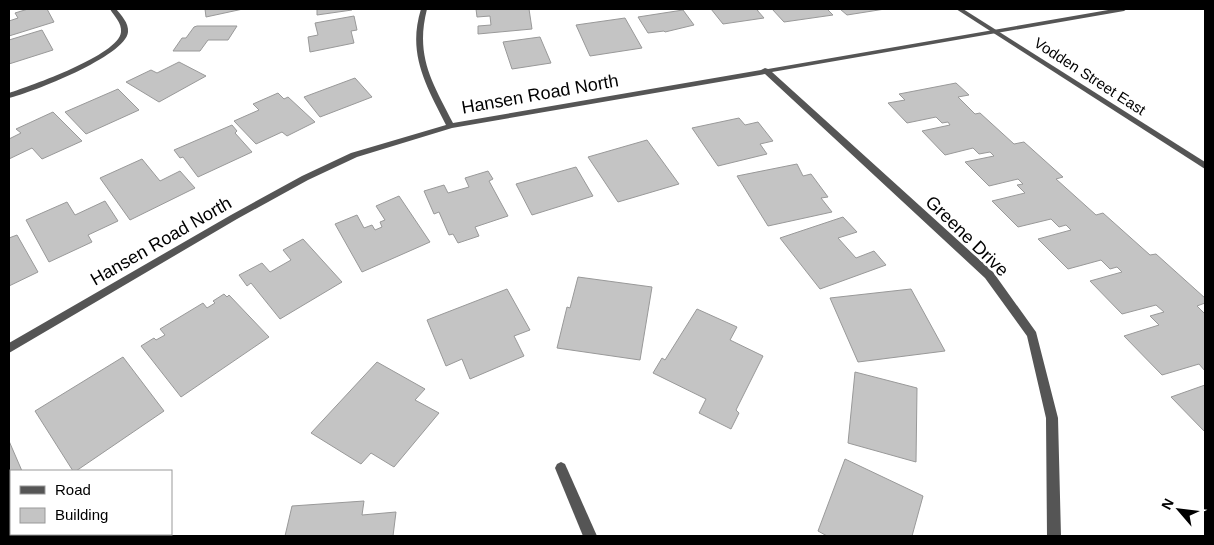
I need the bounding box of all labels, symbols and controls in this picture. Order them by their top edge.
street label: Vodden Street East [1031,34,1150,119]
street label: Hansen Road North [460,70,620,118]
street label: Greene Drive [922,192,1012,280]
street label: Hansen Road North [87,193,235,289]
legend [10,470,172,535]
text: Road [55,481,91,498]
north arrow [1154,485,1204,535]
text: N [1158,496,1177,512]
text: Building [55,506,108,523]

